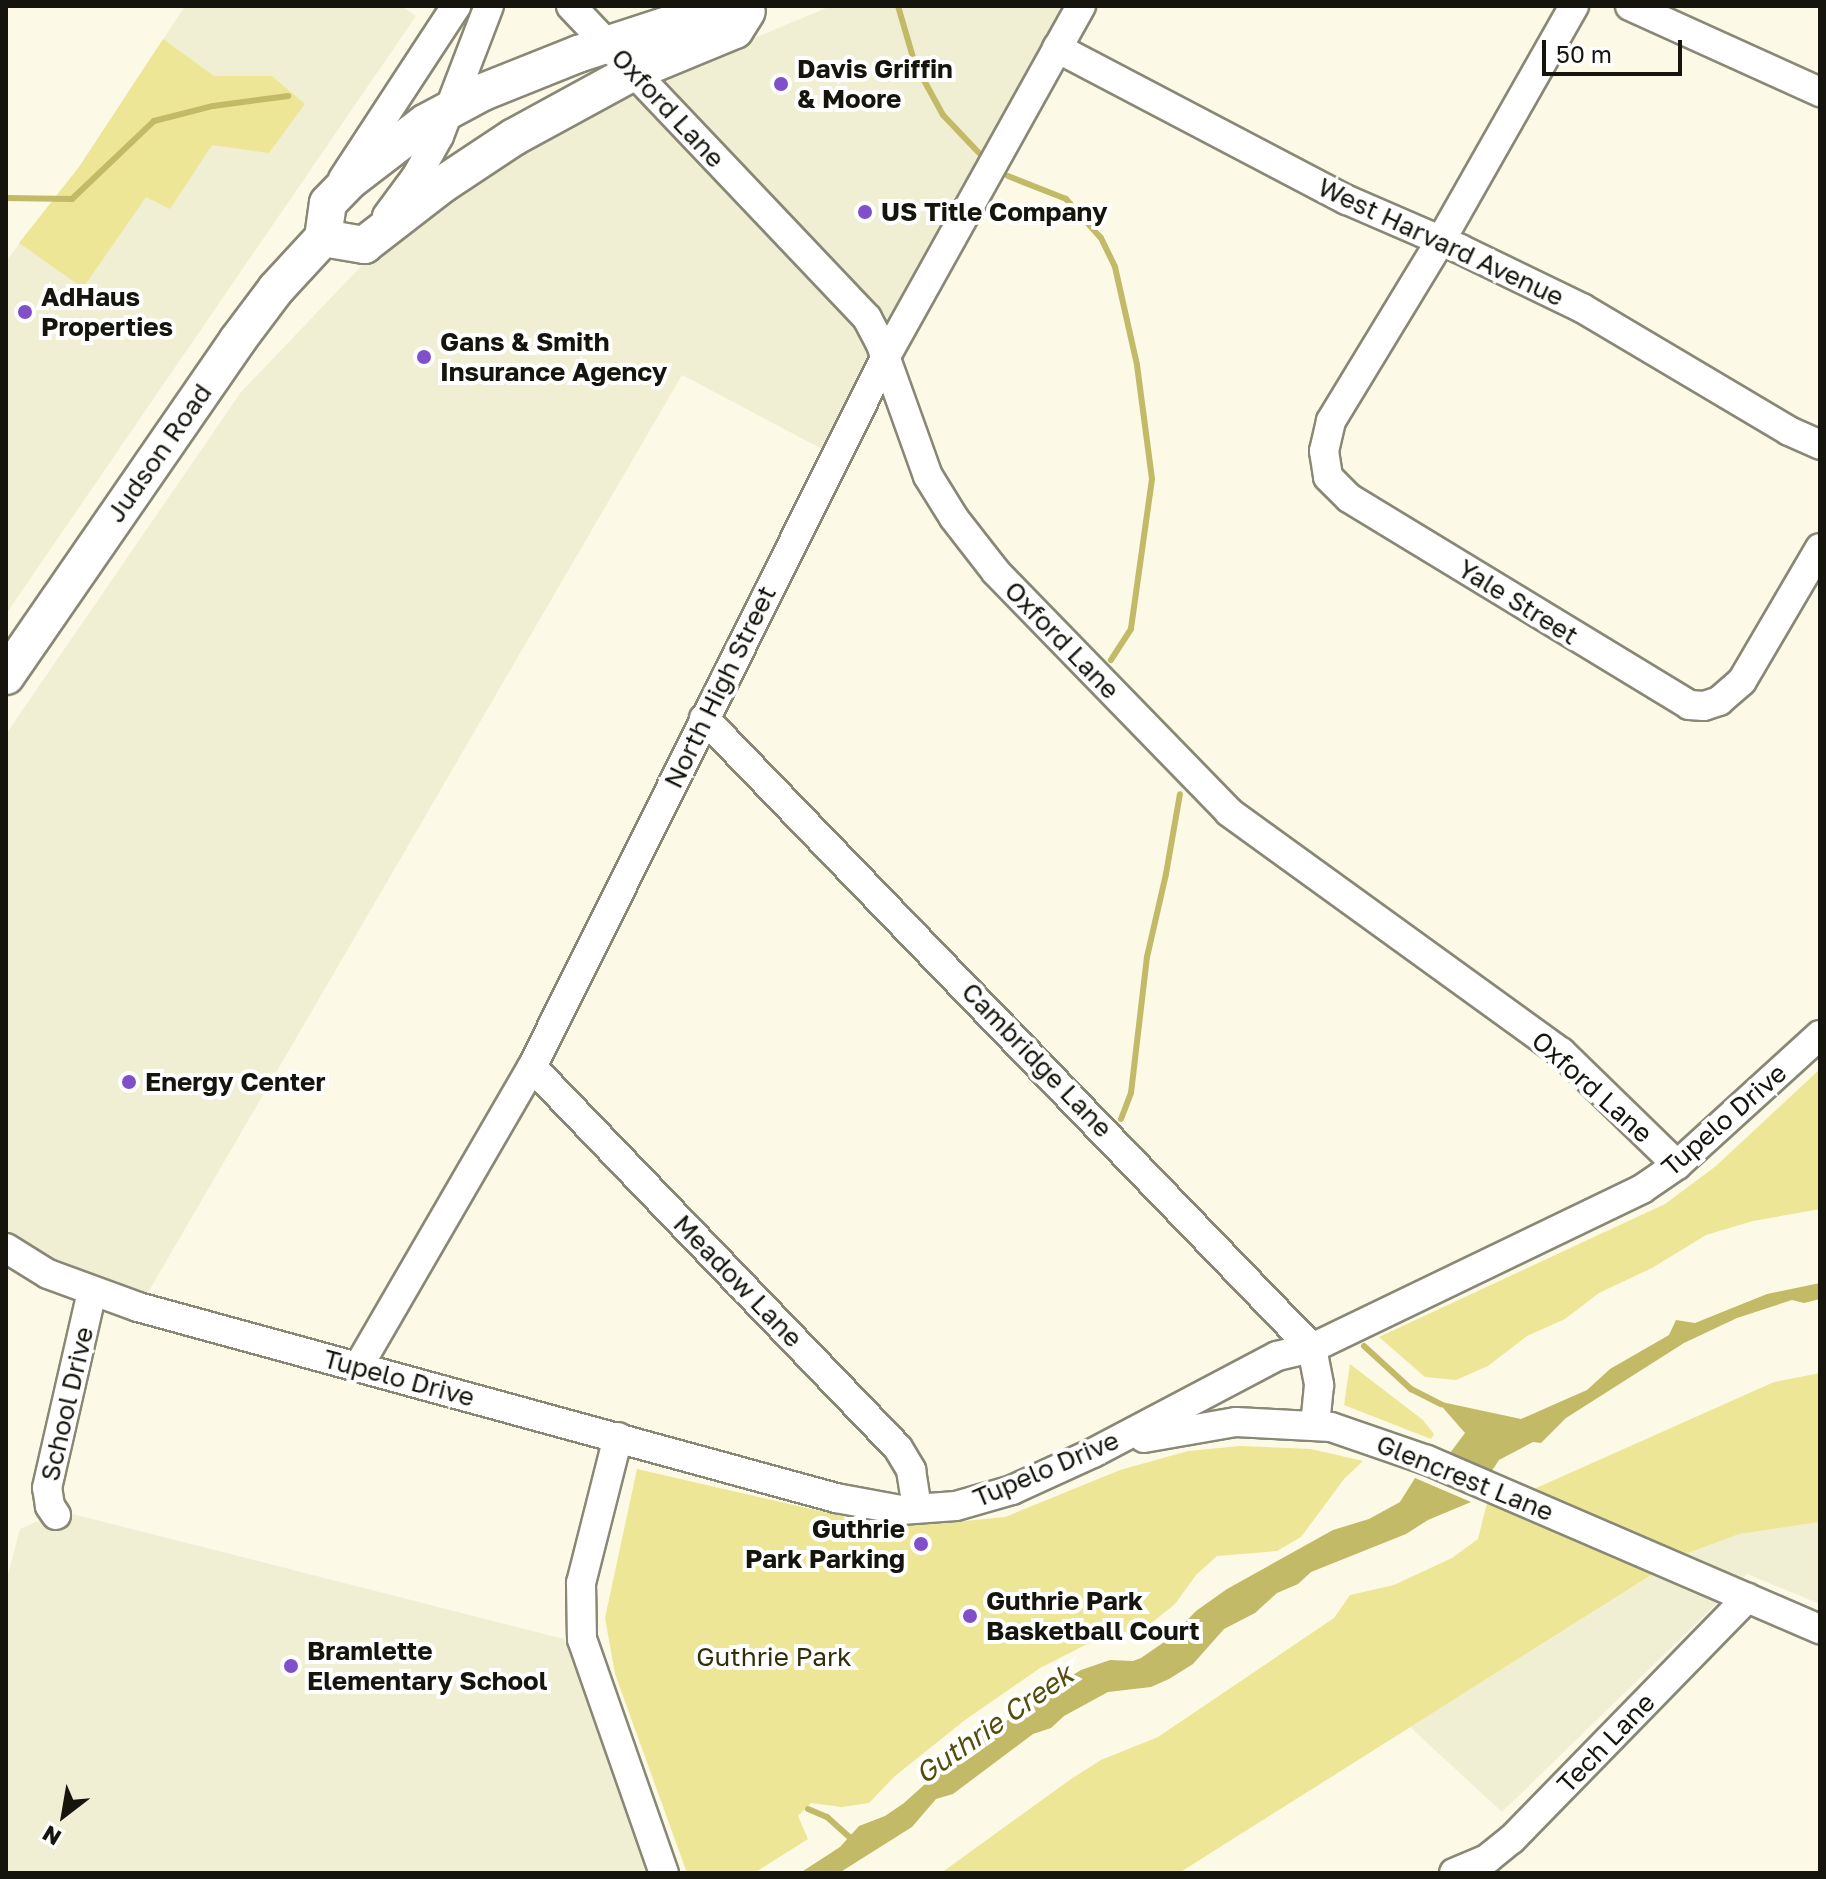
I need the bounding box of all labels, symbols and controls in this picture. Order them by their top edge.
scale bar [1546,24,1686,74]
text: 50 m [1556,39,1612,68]
street label: Oxford Lane [605,42,731,174]
place label: Davis Griffin & Moore [797,53,953,114]
marker: Davis Griffin & Moore [772,75,790,93]
street label: West Harvard Avenue [1313,171,1569,313]
place label: US Title Company [881,196,1108,228]
marker: US Title Company [856,203,874,221]
place label: AdHaus Properties [41,281,173,342]
marker: AdHaus Properties [16,303,34,321]
place label: Gans & Smith Insurance Agency [440,326,667,388]
marker: Gans & Smith Insurance Agency [415,348,433,366]
street label: Judson Road [100,378,218,528]
street label: Yale Street [1452,553,1584,651]
street label: Oxford Lane [998,575,1126,705]
street label: North High Street [658,581,782,793]
street label: Cambridge Lane [955,976,1119,1144]
street label: Oxford Lane [1525,1025,1659,1149]
street label: Tupelo Drive [1655,1057,1793,1183]
place label: Energy Center [145,1066,326,1098]
marker: Energy Center [120,1073,138,1091]
street label: Meadow Lane [667,1208,809,1354]
street label: School Drive [34,1324,100,1484]
street label: Tupelo Drive [320,1343,478,1413]
street label: Tupelo Drive [968,1424,1124,1514]
street label: Glencrest Lane [1372,1428,1558,1528]
place label: Guthrie Park Parking [745,1513,905,1574]
marker: Guthrie Park Parking [912,1535,930,1553]
place label: Guthrie Park Basketball Court [986,1585,1200,1646]
marker: Guthrie Park Basketball Court [961,1607,979,1625]
place label: Bramlette Elementary School [307,1635,547,1696]
park label: Guthrie Park [696,1641,852,1673]
marker: Bramlette Elementary School [282,1657,300,1675]
water label: Guthrie Creek [909,1657,1079,1791]
street label: Tech Lane [1551,1687,1661,1799]
north arrow [24,1775,104,1855]
text: N [37,1820,66,1852]

